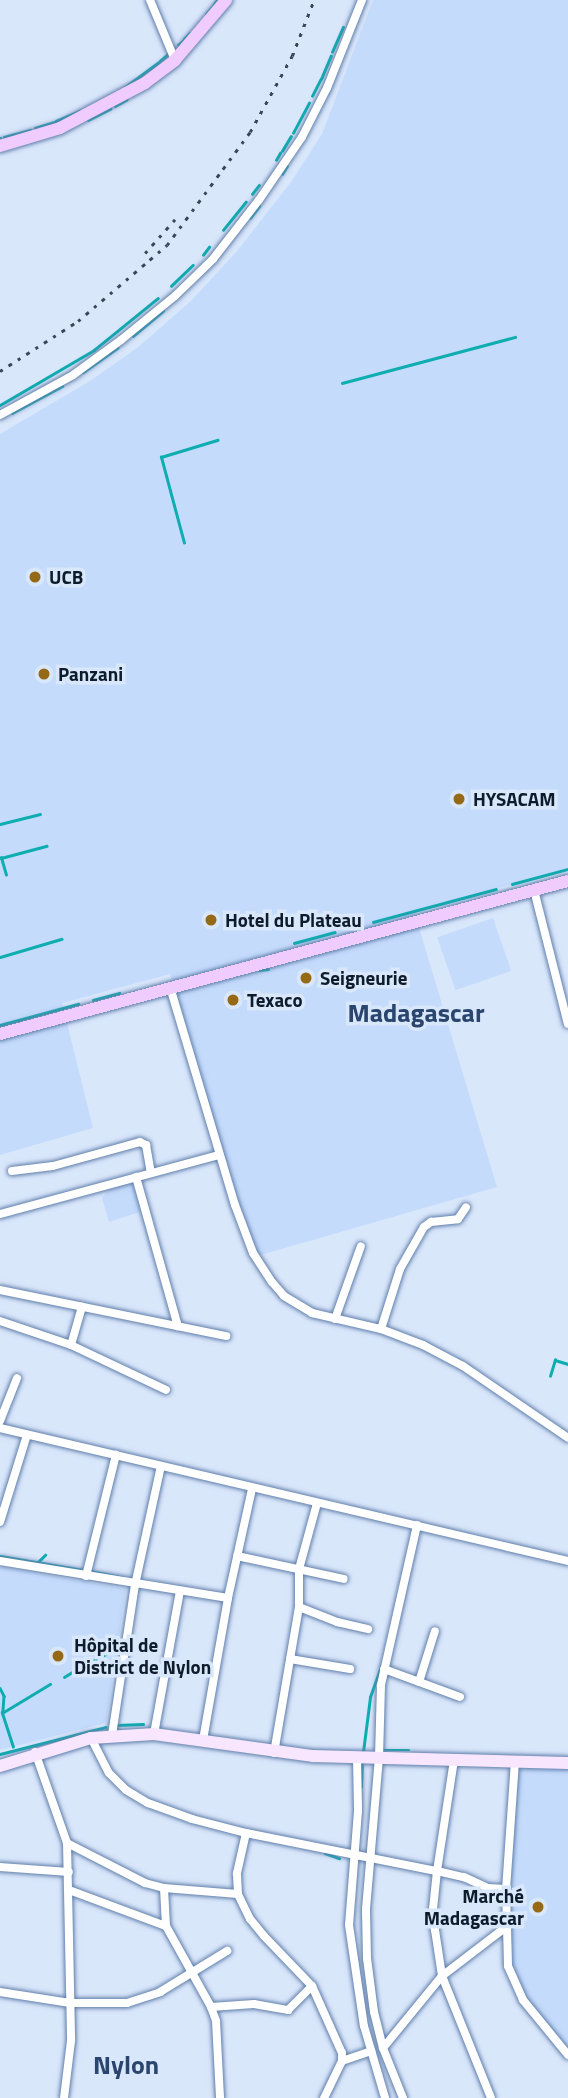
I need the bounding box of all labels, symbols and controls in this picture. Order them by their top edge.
place label: UCB [49,566,83,588]
marker: UCB [27,569,43,585]
place label: Panzani [58,663,123,685]
marker: Panzani [36,666,52,682]
place label: HYSACAM [473,788,556,810]
marker: HYSACAM [451,791,467,807]
place label: Hotel du Plateau [225,909,362,931]
marker: Hotel du Plateau [203,912,219,928]
place label: Seigneurie [320,967,407,989]
marker: Seigneurie [298,970,314,986]
place label: Texaco [247,989,303,1011]
marker: Texaco [225,992,241,1008]
district label: Madagascar [347,997,485,1029]
place label: Hôpital de District de Nylon [74,1634,211,1678]
marker: Hôpital de District de Nylon [48,1646,68,1666]
place label: Marché Madagascar [424,1885,524,1929]
marker: Marché Madagascar [530,1899,546,1915]
district label: Nylon [93,2049,159,2081]

